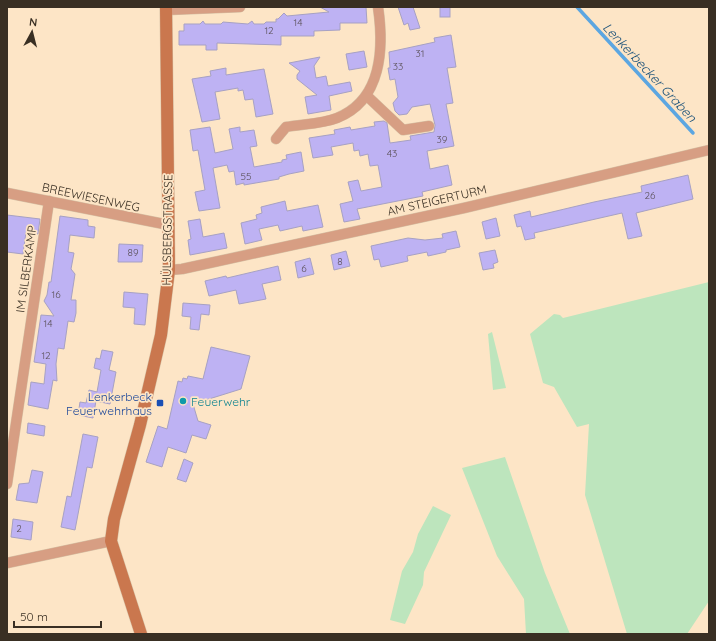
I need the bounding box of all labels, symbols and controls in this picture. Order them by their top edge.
north arrow [12,12,52,52]
text: N [28,15,38,30]
house number: 14 [294,16,302,29]
water label: Lenkerbecker Graben [600,19,700,125]
house number: 12 [264,24,274,37]
house number: 31 [416,47,424,60]
house number: 33 [393,60,403,73]
house number: 39 [437,133,448,146]
house number: 43 [387,147,397,160]
house number: 55 [241,170,251,183]
street label: HÜLSBERGSTRASSE [159,174,175,286]
street label: BREEWIESENWEG [41,179,141,215]
street label: AM STEIGERTURM [386,181,488,219]
house number: 26 [645,189,656,202]
street label: IM SILBERKAMP [12,224,40,314]
house number: 89 [128,246,139,259]
house number: 8 [337,255,343,268]
house number: 6 [301,262,307,275]
house number: 16 [51,288,61,301]
house number: 14 [44,317,52,330]
house number: 12 [41,349,51,362]
place label: Lenkerbeck Feuerwehrhaus [66,389,152,418]
place label: Feuerwehr [191,394,251,409]
marker: Feuerwehr [178,396,188,406]
marker: Lenkerbeck Feuerwehrhaus [155,398,165,408]
house number: 2 [16,522,22,535]
scale bar [14,603,101,629]
text: 50 m [20,609,48,624]

